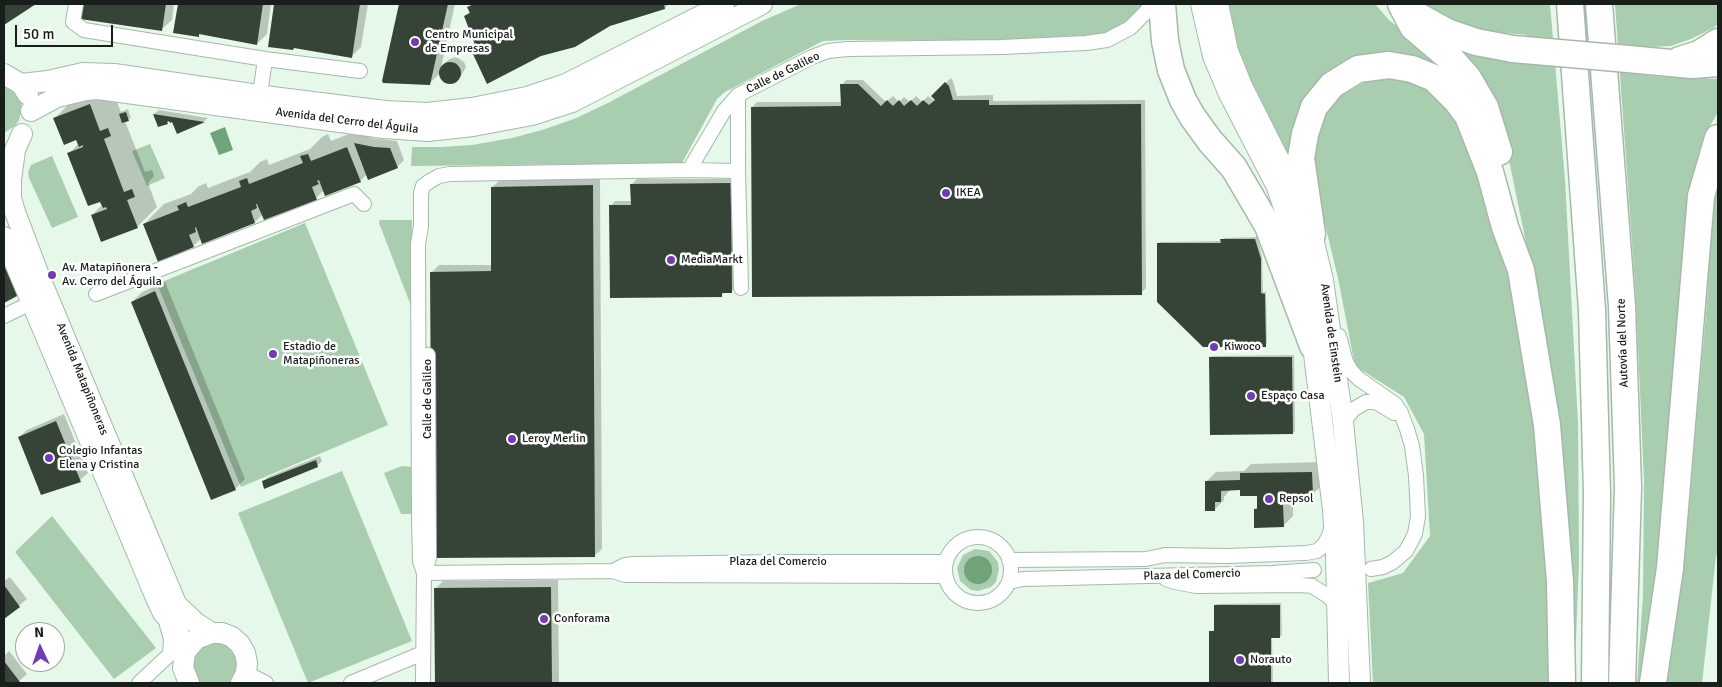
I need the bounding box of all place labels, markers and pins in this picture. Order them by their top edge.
place label: Centro Municipal de Empresas [425,28,513,56]
marker: Centro Municipal de Empresas [409,36,421,48]
place label: IKEA [956,186,981,200]
marker: IKEA [940,187,952,199]
place label: MediaMarkt [681,253,743,267]
marker: MediaMarkt [665,254,677,266]
place label: Av. Matapiñonera - Av. Cerro del Águila [62,261,162,289]
marker: Av. Matapiñonera - Av. Cerro del Águila [46,269,58,281]
place label: Estadio de Matapiñoneras [283,340,360,368]
place label: Kiwoco [1224,340,1261,354]
marker: Kiwoco [1208,341,1220,353]
marker: Estadio de Matapiñoneras [267,348,279,360]
place label: Espaço Casa [1261,389,1324,403]
marker: Espaço Casa [1245,390,1257,402]
place label: Leroy Merlin [522,432,586,446]
marker: Leroy Merlin [506,433,518,445]
place label: Colegio Infantas Elena y Cristina [59,444,142,472]
marker: Colegio Infantas Elena y Cristina [43,452,55,464]
place label: Repsol [1279,492,1313,506]
marker: Repsol [1263,493,1275,505]
place label: Conforama [554,612,610,626]
marker: Conforama [538,613,550,625]
place label: Norauto [1250,653,1292,667]
marker: Norauto [1234,654,1246,666]

